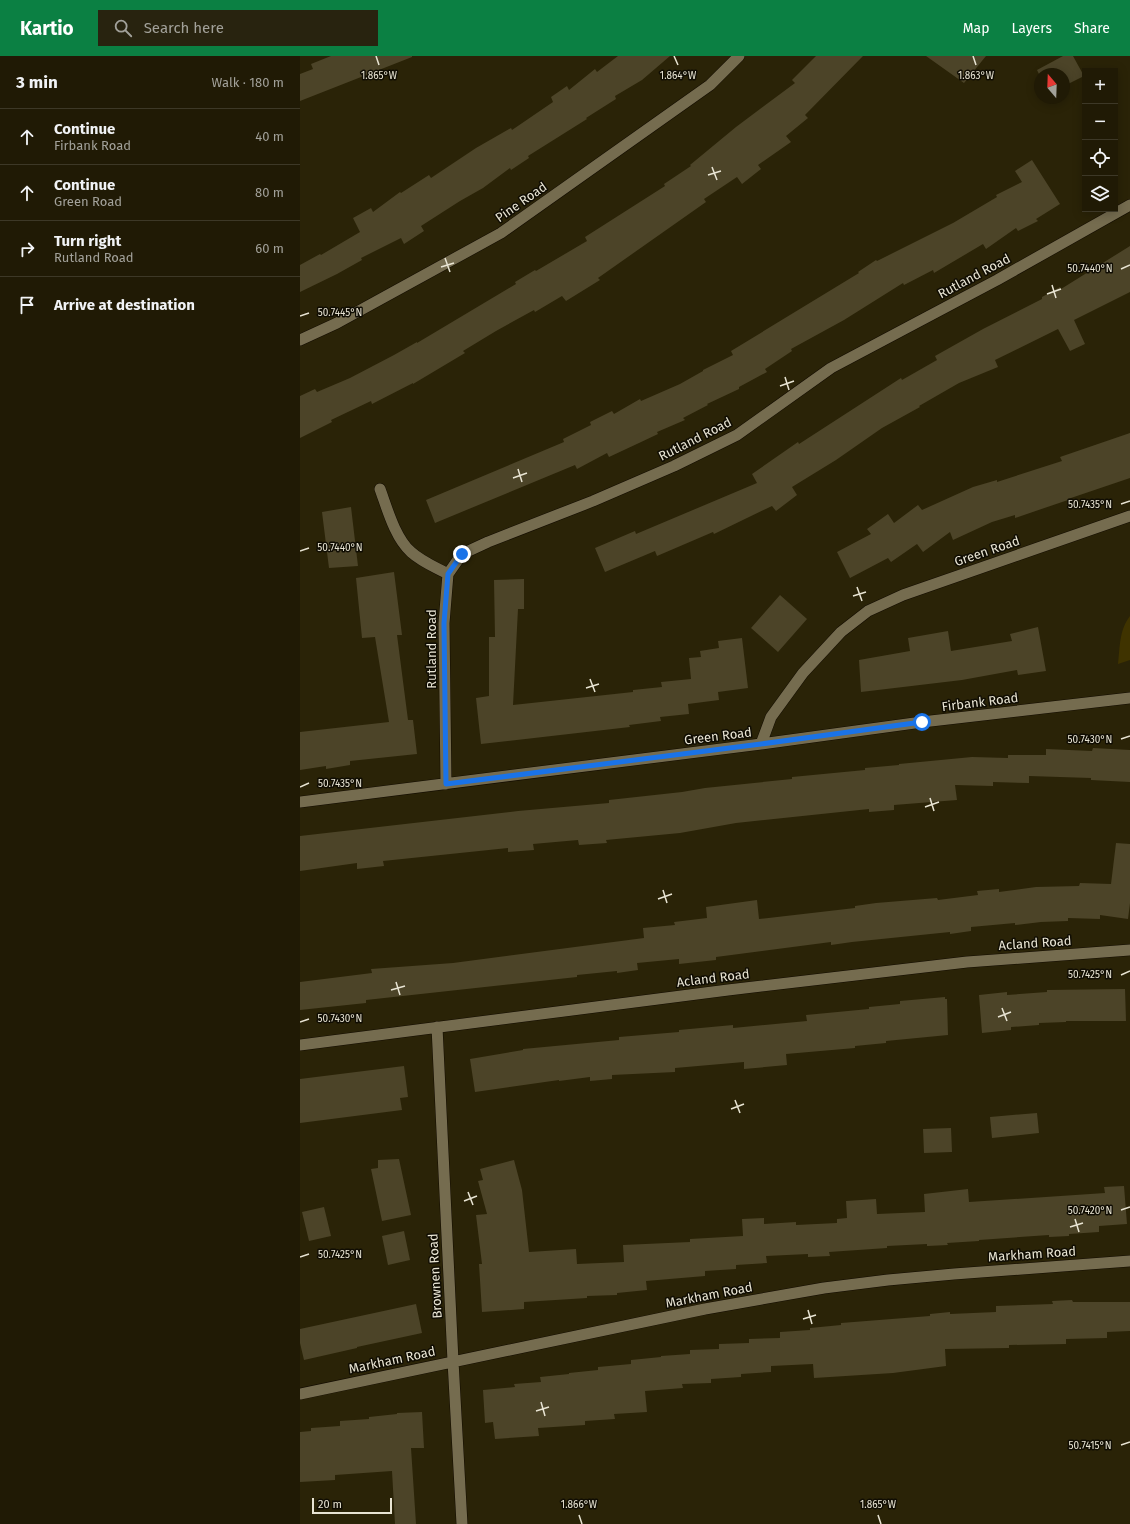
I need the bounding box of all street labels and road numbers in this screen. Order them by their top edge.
street label: Pine Road [492,179,550,225]
street label: Rutland Road [935,251,1013,301]
street label: Rutland Road [656,414,734,464]
street label: Green Road [952,533,1022,569]
street label: Rutland Road [424,609,439,689]
street label: Firbank Road [941,690,1019,714]
street label: Green Road [683,724,753,748]
street label: Acland Road [998,933,1072,953]
street label: Acland Road [676,966,750,990]
street label: Brownen Road [425,1233,445,1319]
street label: Markham Road [988,1243,1076,1265]
street label: Markham Road [664,1279,754,1311]
street label: Markham Road [347,1344,437,1376]

